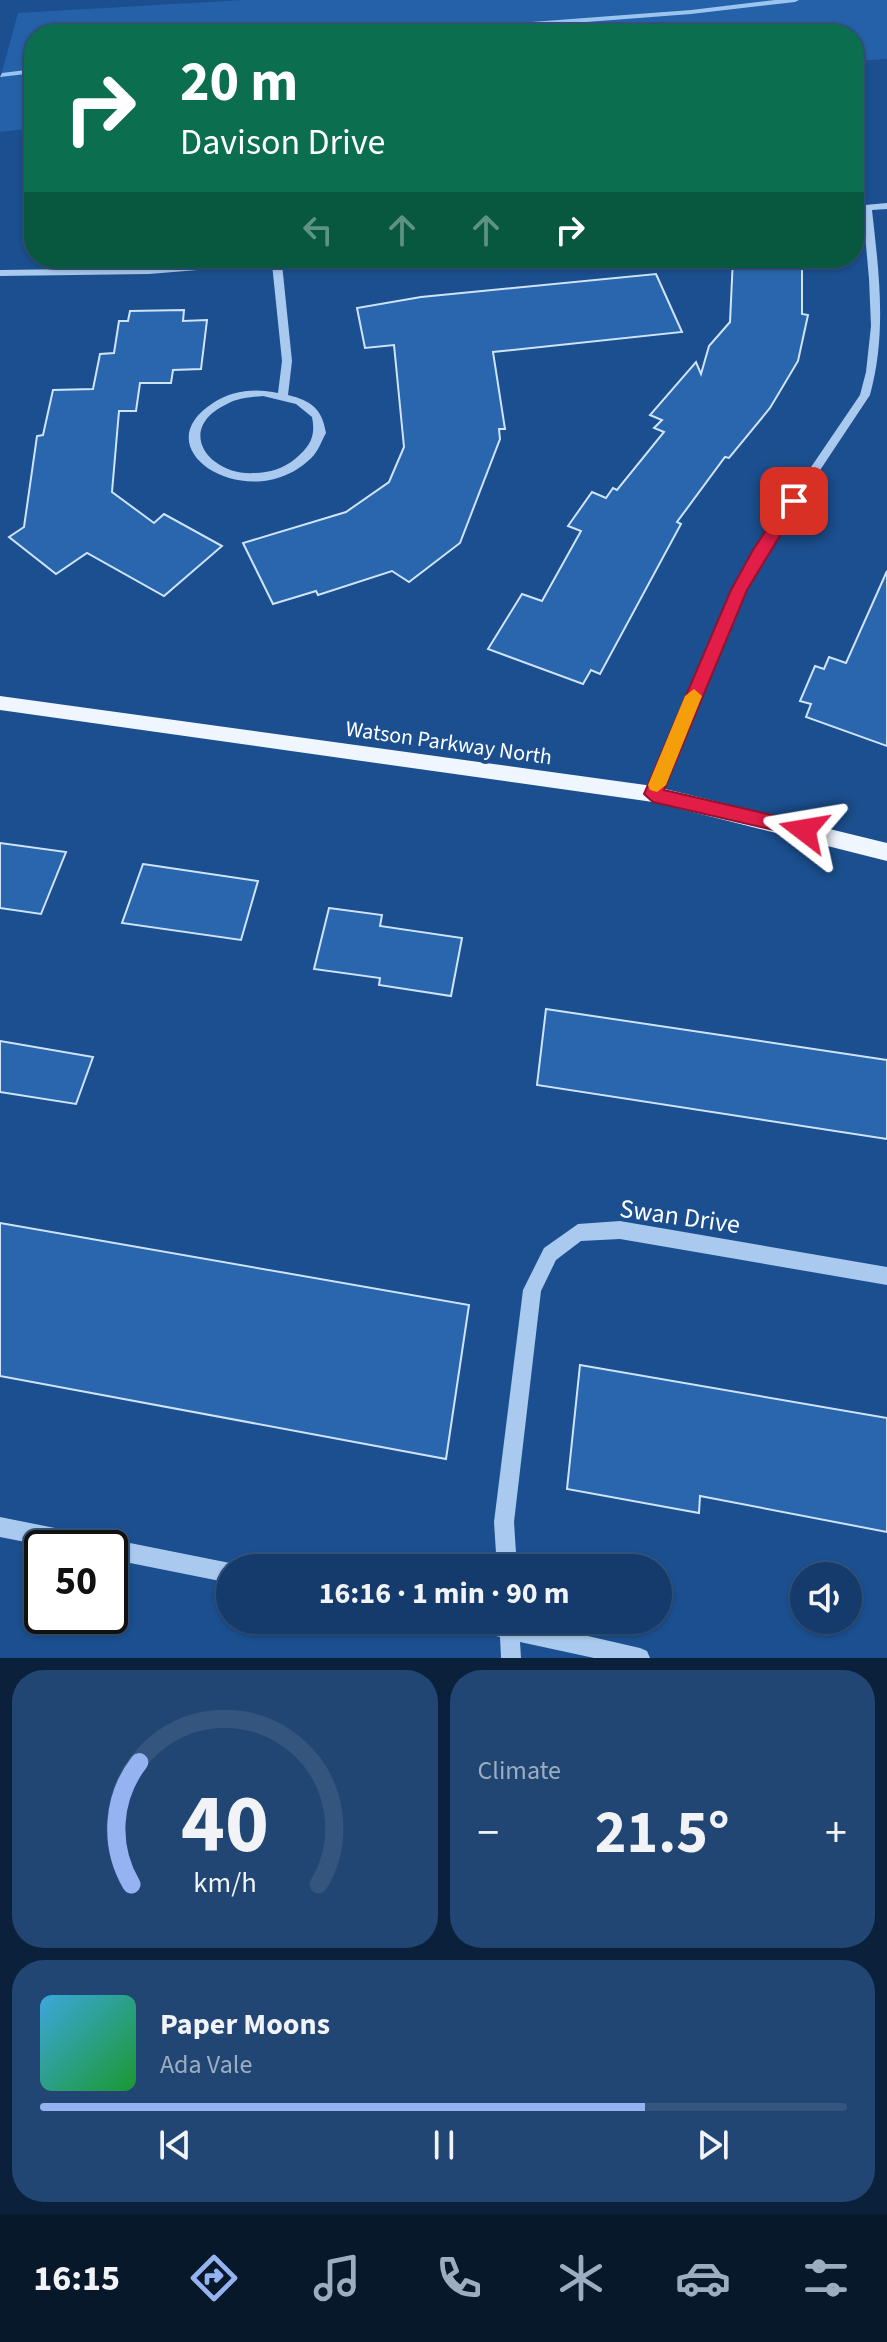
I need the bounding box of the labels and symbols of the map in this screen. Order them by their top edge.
pin [760,467,828,535]
street label: Watson Parkway North [344,713,554,773]
position arrow [762,788,846,872]
street label: Swan Drive [617,1190,743,1243]
speed limit sign: 50 [24,1530,128,1634]

